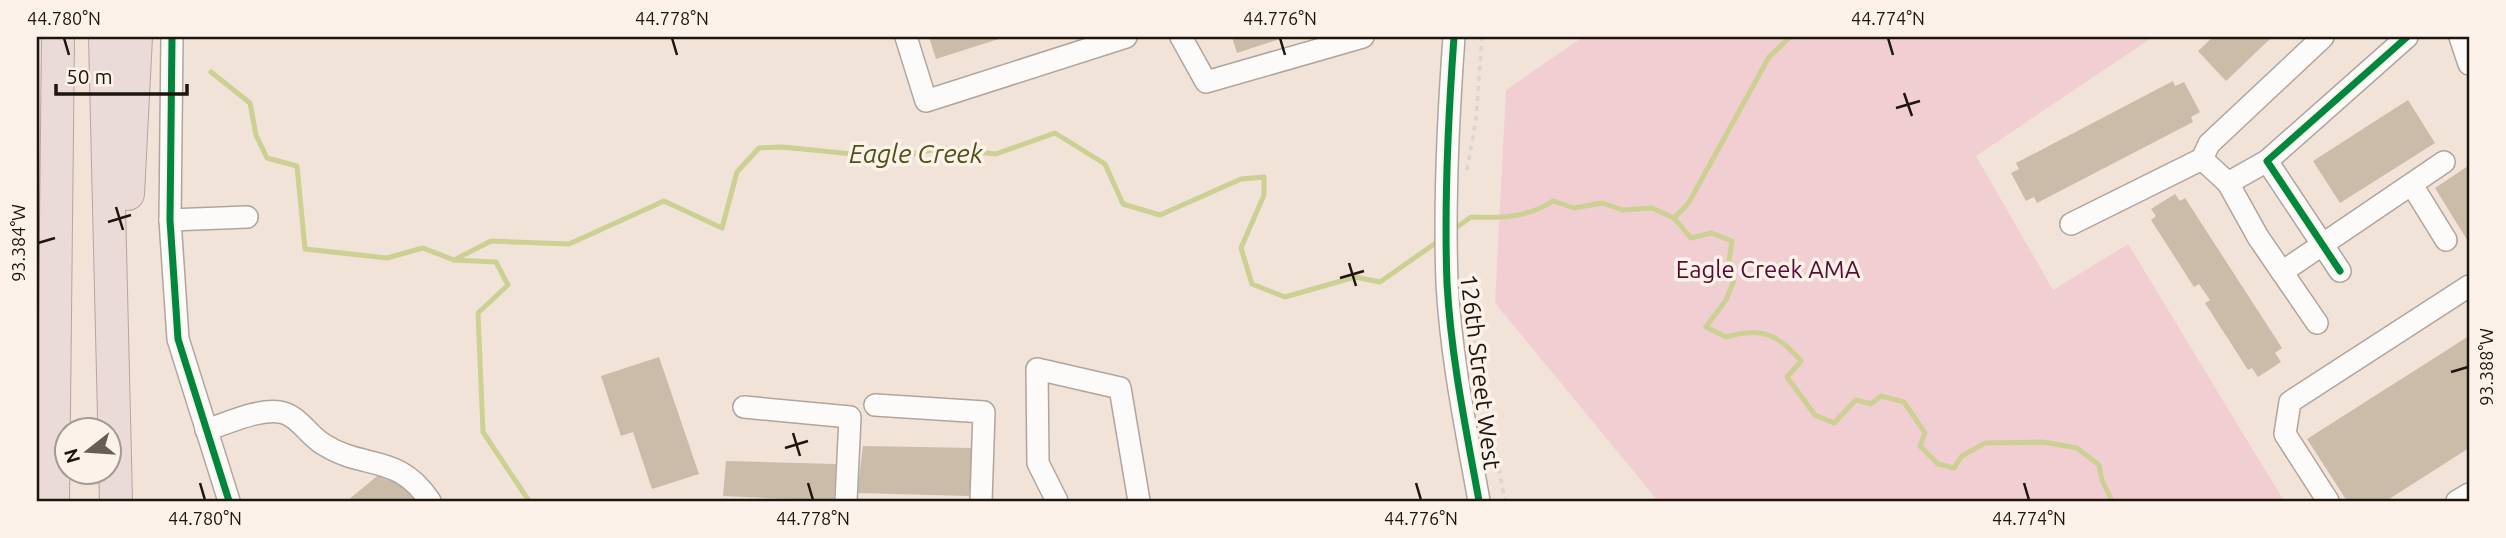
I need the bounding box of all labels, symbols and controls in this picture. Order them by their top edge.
text: 44.780°N [27,8,101,28]
text: 44.778°N [635,8,709,28]
text: 44.776°N [1243,8,1317,28]
text: 44.774°N [1851,8,1925,28]
scale bar [56,52,187,96]
text: 50 m [66,64,113,88]
water label: Eagle Creek [849,139,984,168]
text: 93.384°W [8,204,28,282]
park label: Eagle Creek AMA [1676,256,1861,283]
street label: 126th Street West [1455,273,1506,472]
text: 93.388°W [2476,328,2496,406]
north arrow [52,416,122,486]
text: N [59,446,84,466]
text: 44.780°N [168,508,242,528]
text: 44.778°N [776,508,850,528]
text: 44.776°N [1384,508,1458,528]
text: 44.774°N [1992,508,2066,528]

